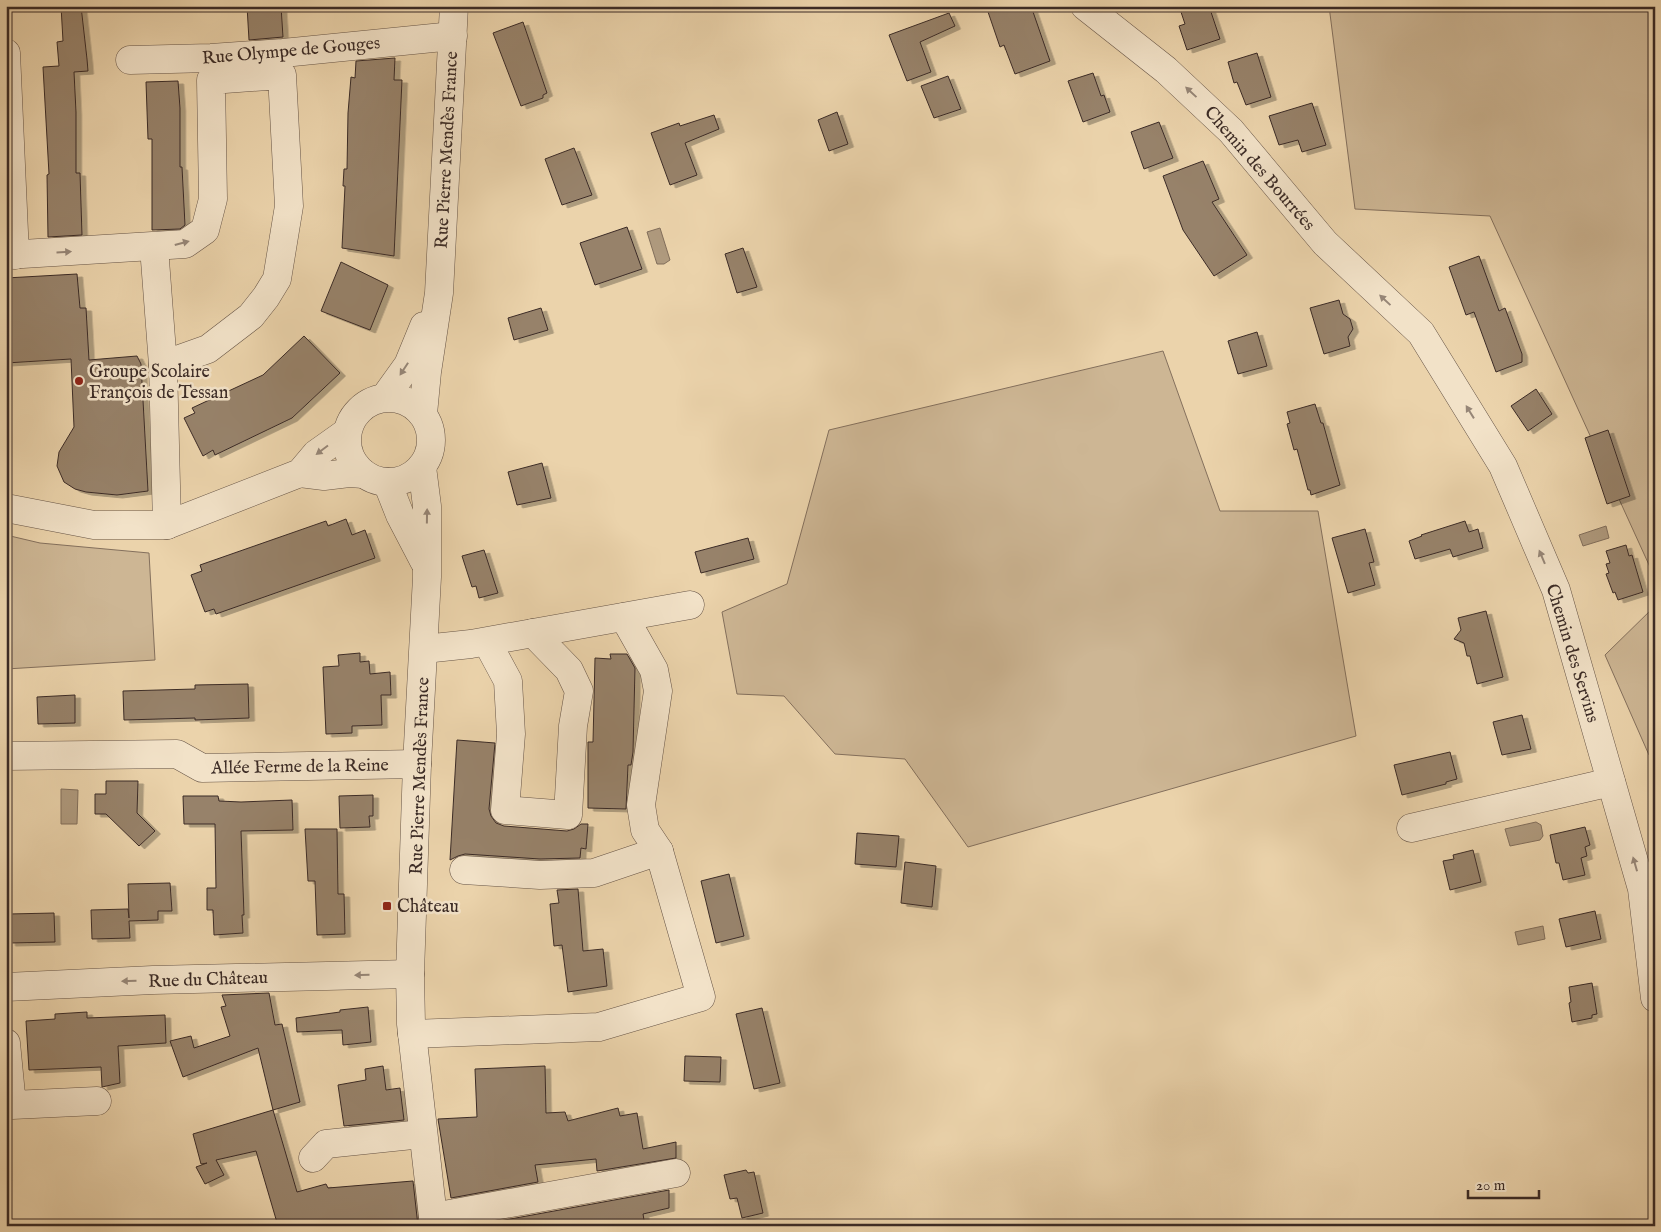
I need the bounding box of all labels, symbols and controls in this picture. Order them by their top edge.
street label: Rue Olympe de Gouges [201,32,381,71]
street label: Rue Pierre Mendès France [431,51,464,249]
one-way arrow [1185,86,1197,98]
street label: Chemin des Bourrées [1198,102,1319,236]
one-way arrow [174,239,189,247]
one-way arrow [56,248,72,256]
one-way arrow [1380,294,1392,306]
place label: Groupe Scolaire François de Tessan [89,361,229,405]
one-way arrow [399,362,409,376]
marker: Groupe Scolaire François de Tessan [73,375,85,387]
one-way arrow [1465,406,1475,419]
one-way arrow [316,445,329,456]
one-way arrow [423,508,431,524]
one-way arrow [1538,550,1546,565]
street label: Chemin des Servins [1540,581,1604,726]
street label: Rue Pierre Mendès France [406,677,435,875]
street label: Allée Ferme de la Reine [210,754,389,781]
one-way arrow [1630,856,1638,871]
place label: Château [397,896,459,919]
marker: Château [381,900,393,912]
street label: Rue du Château [148,967,268,994]
one-way arrow [353,971,369,979]
one-way arrow [121,978,137,986]
scale bar [1468,1167,1540,1199]
text: 20 m [1476,1176,1506,1195]

